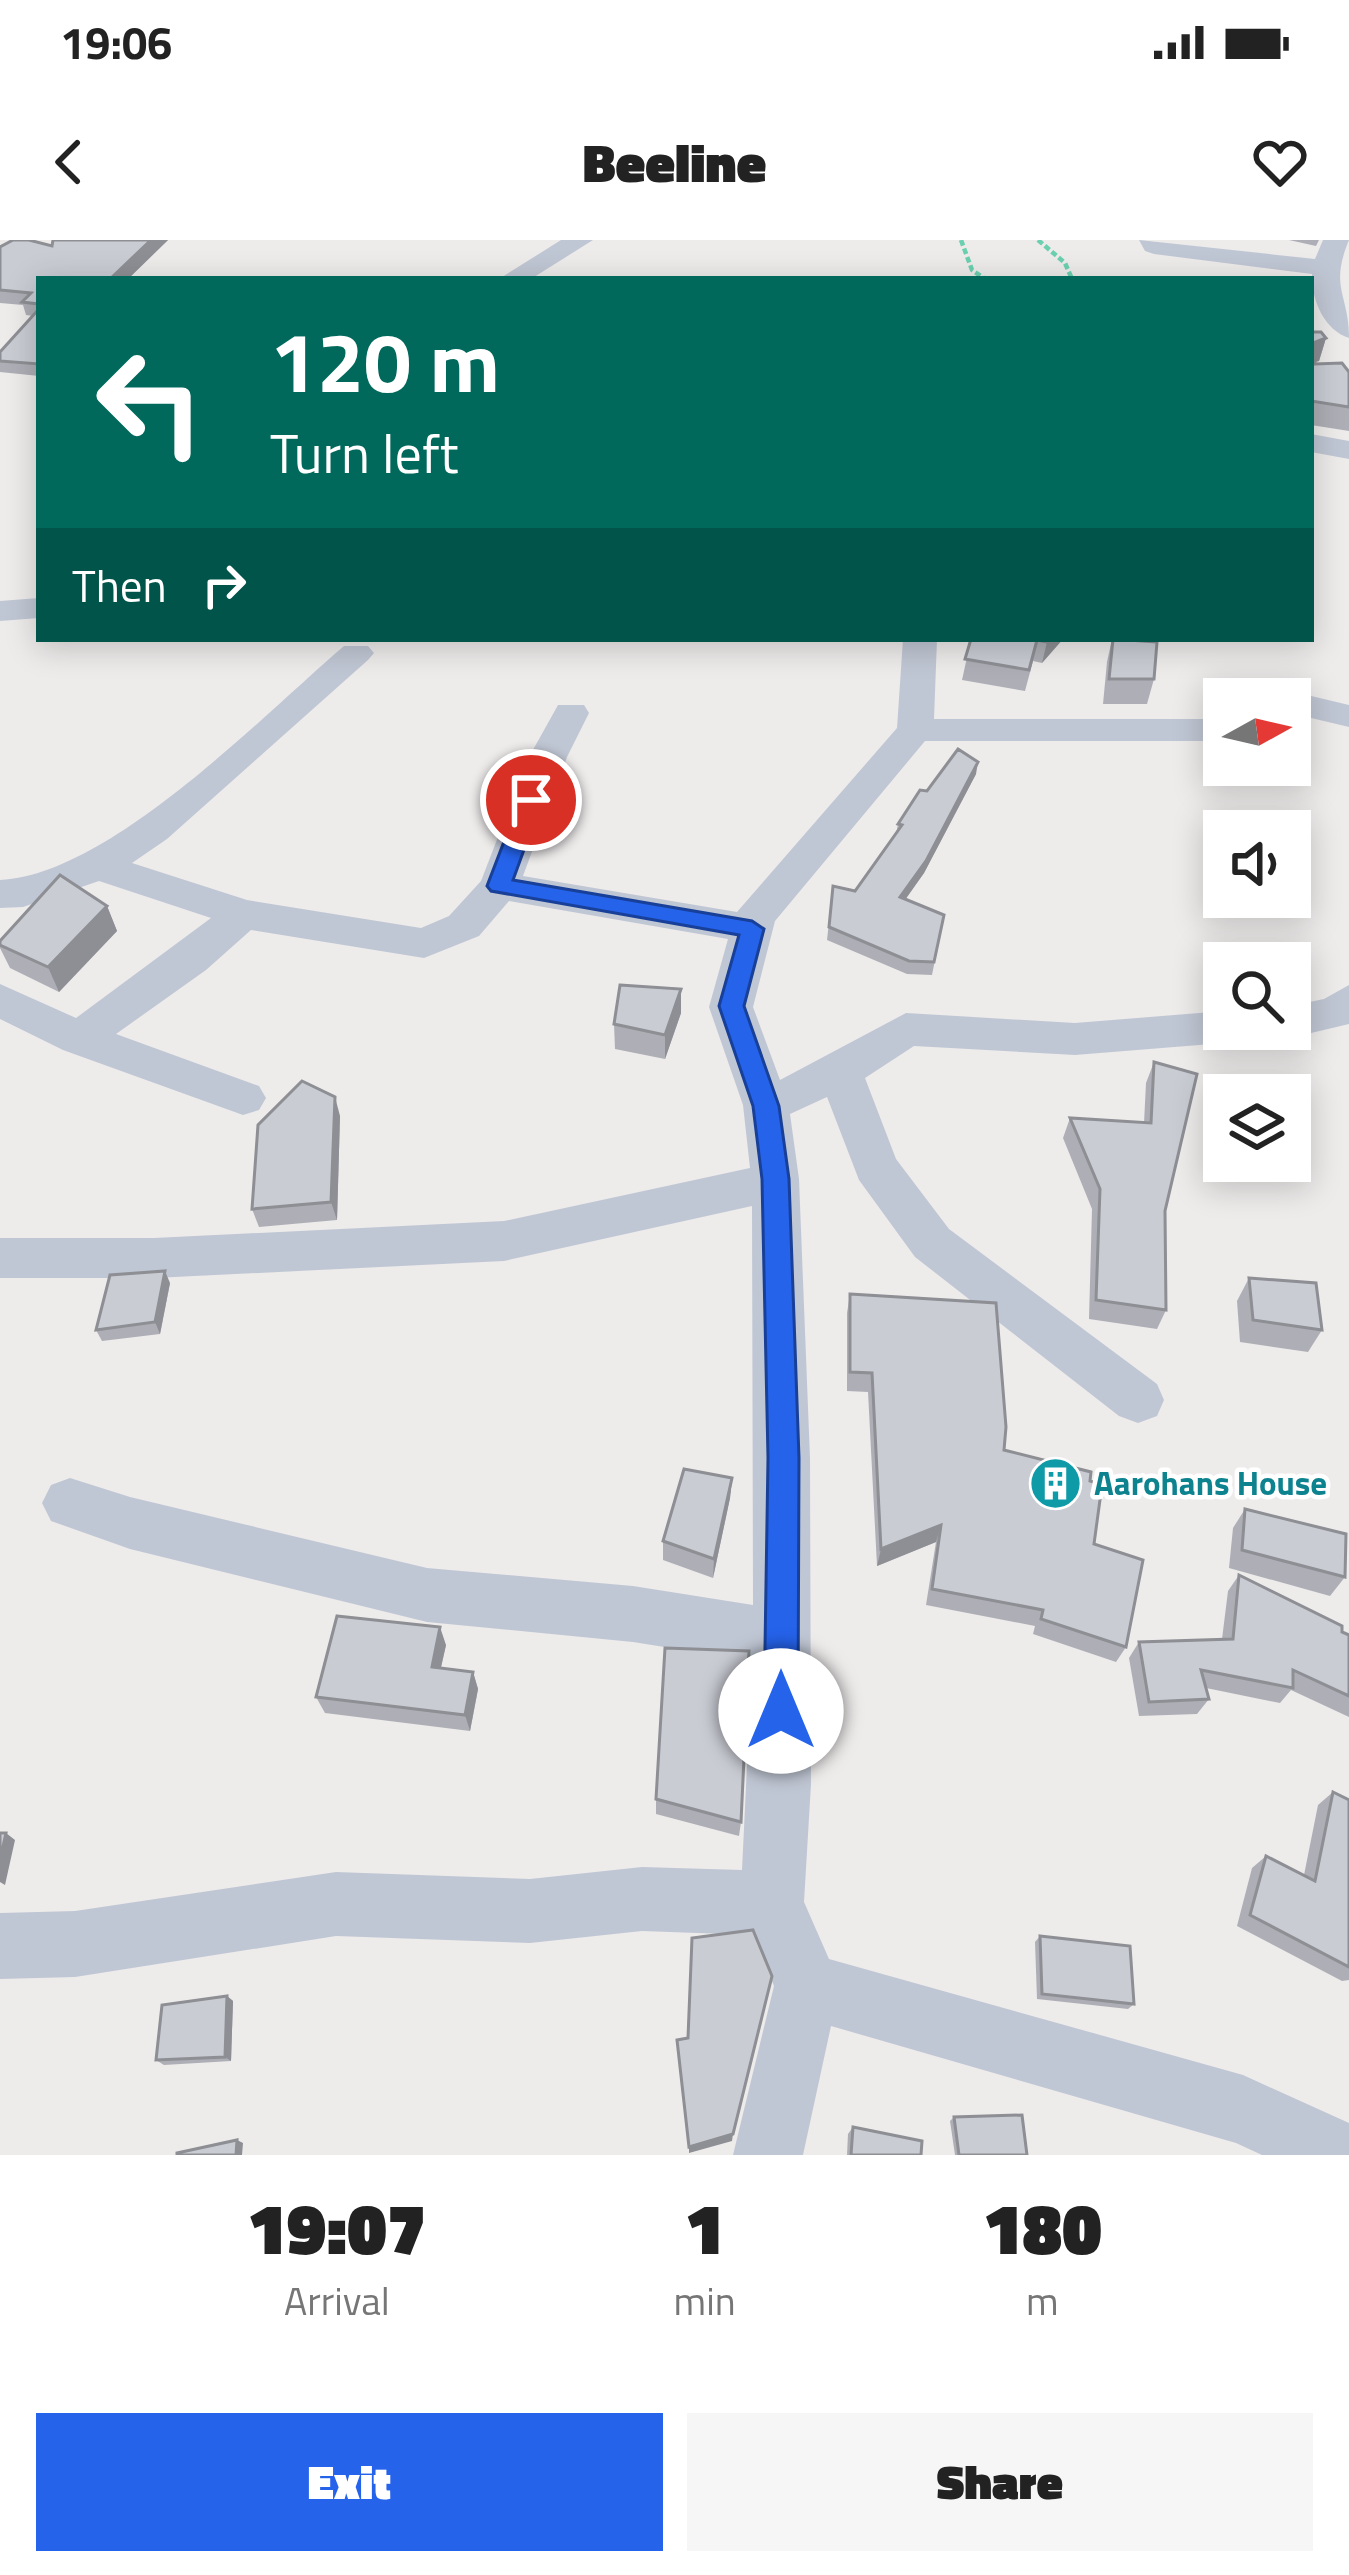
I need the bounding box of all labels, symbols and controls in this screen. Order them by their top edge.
text: 19:06 [60,8,172,76]
text: Beeline [583,121,766,203]
icon: back [36,129,102,195]
icon: heart [1247,129,1313,195]
text: 120 m [270,297,500,425]
icon: left [72,324,228,480]
text: Turn left [270,412,459,494]
text: Then [72,551,167,619]
icon: right [191,552,257,618]
north arrow [1203,678,1311,786]
map controls [1203,678,1311,1182]
pin [480,749,582,851]
icon: arrive [498,767,564,833]
button: sound [1203,810,1311,918]
button: search [1203,942,1311,1050]
button: layers [1203,1074,1311,1182]
building icon: Aarohans House [1027,1455,1083,1511]
place label: Aarohans House [1094,1458,1327,1508]
position arrow [718,1648,844,1774]
text: 19:07 [247,2172,426,2282]
text: 1 [685,2172,724,2282]
text: 180 [983,2172,1102,2282]
text: Arrival [284,2271,390,2330]
text: min [674,2271,736,2330]
text: m [1026,2271,1059,2330]
button: Exit [36,2413,663,2551]
button: Share [687,2413,1313,2551]

